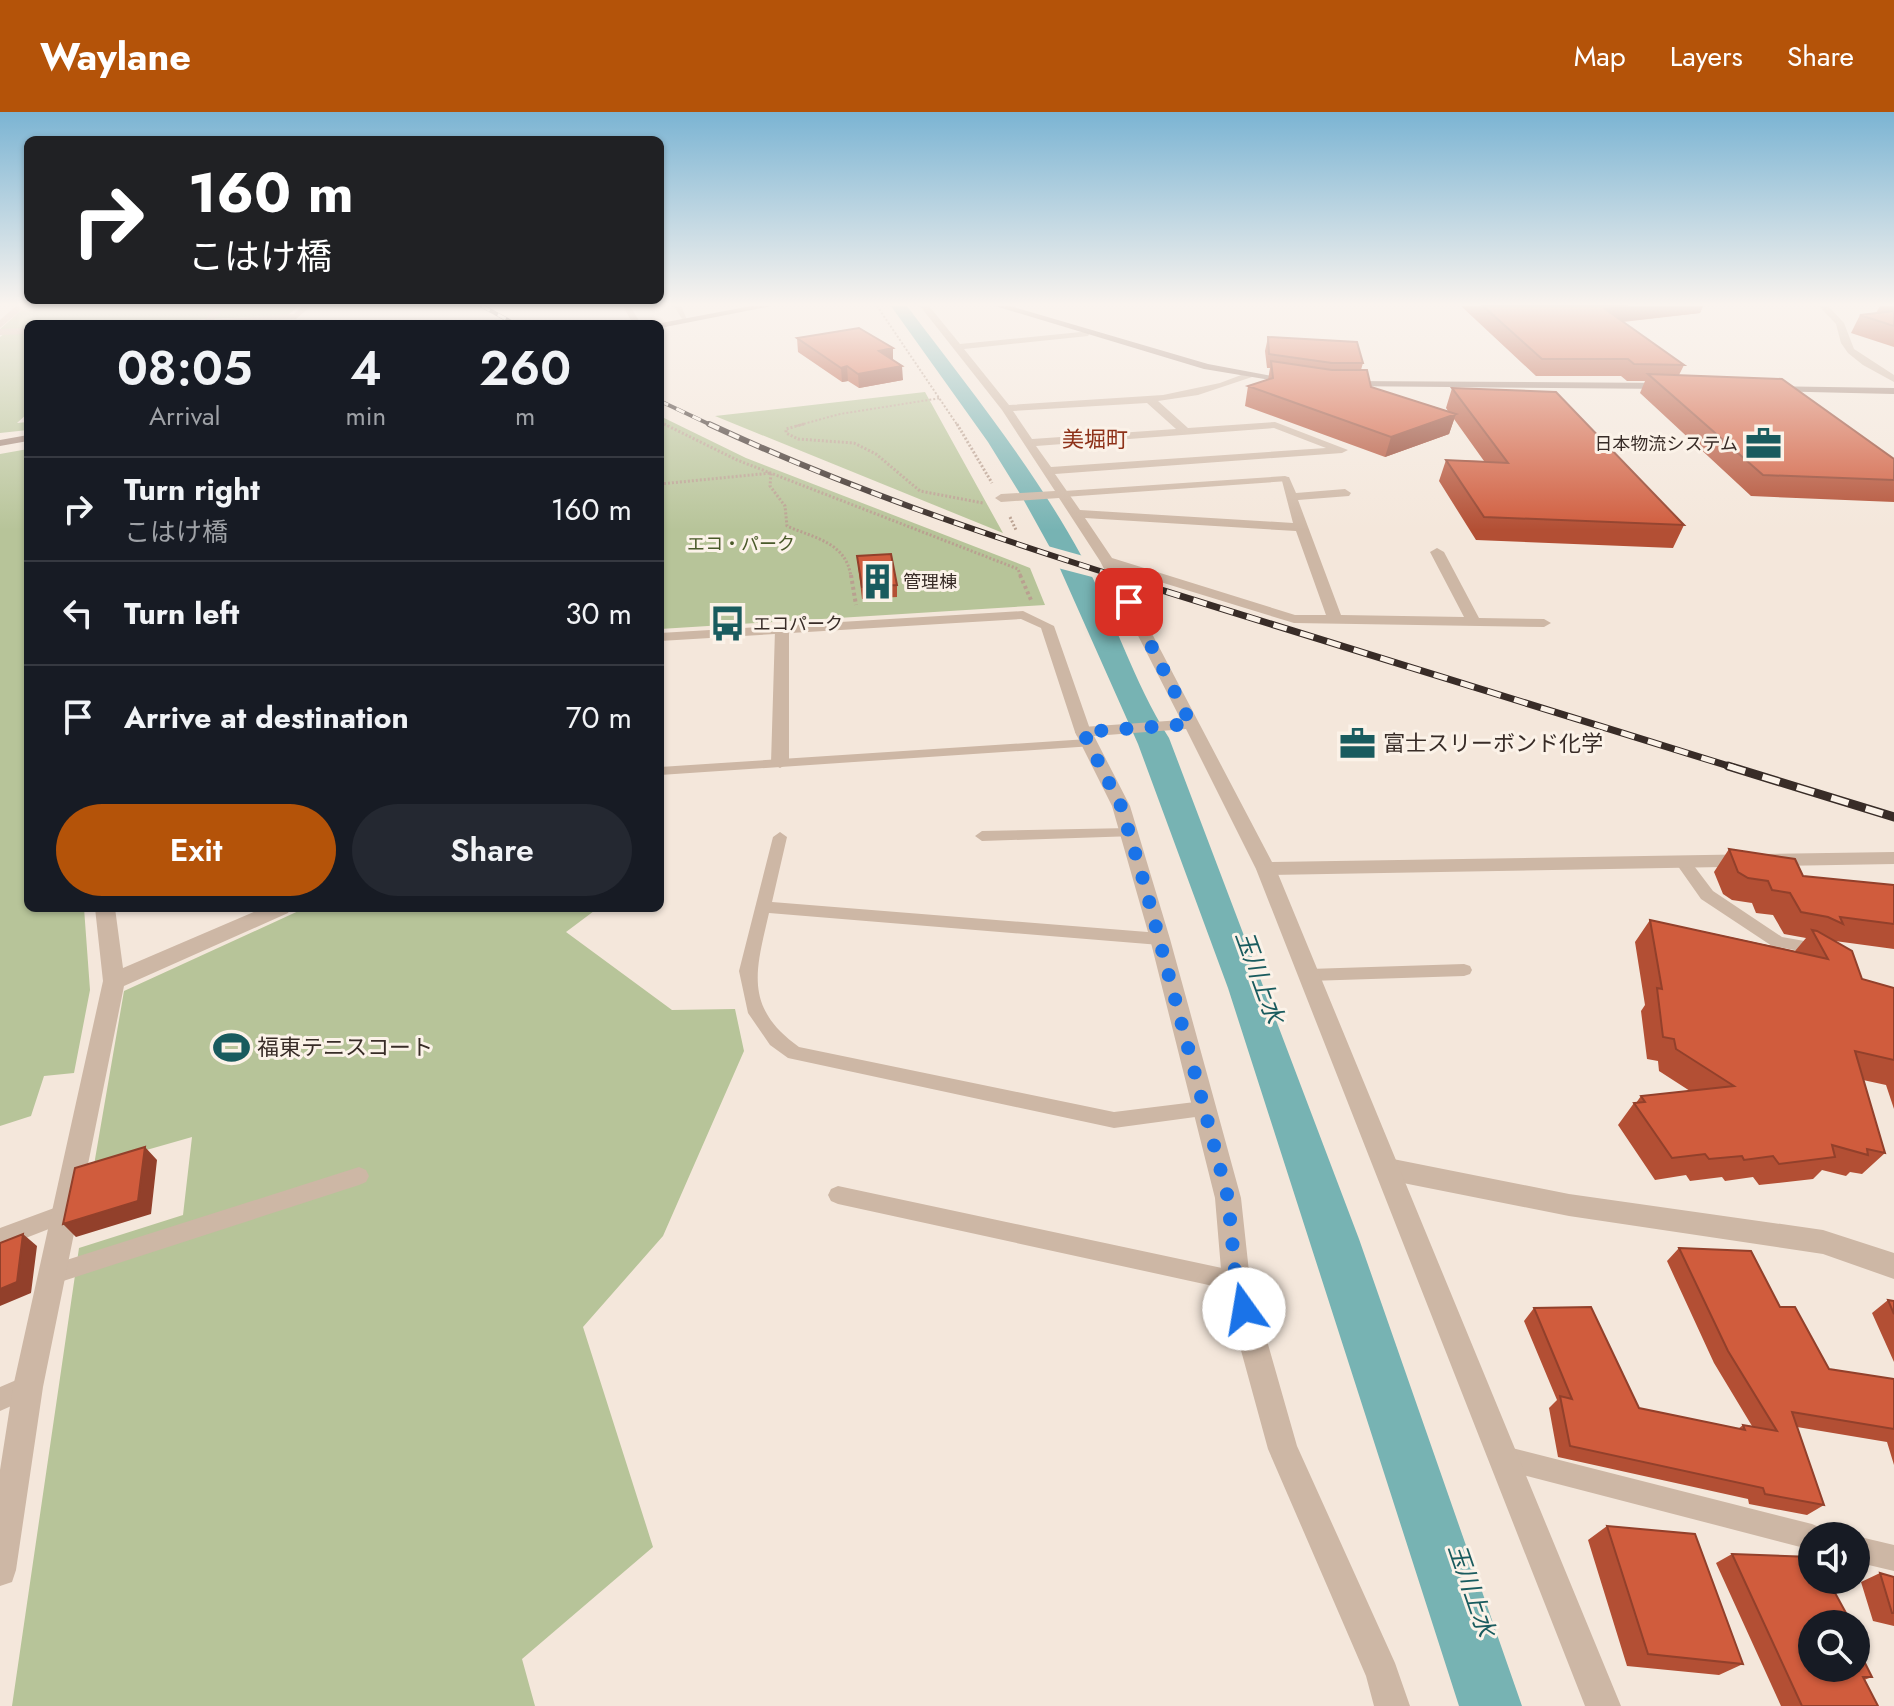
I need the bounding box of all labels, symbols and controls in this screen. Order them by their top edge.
text: Waylane [40,29,191,84]
text: Map [1574,36,1626,77]
text: Layers [1670,36,1743,77]
text: Share [1787,36,1854,77]
text: 160 m [188,152,354,233]
icon: right [56,168,160,272]
text: こはけ橋 [188,230,332,282]
text: 08:05 [117,334,253,403]
text: 4 [350,334,382,403]
text: 260 [479,334,571,403]
text: Arrival [149,397,221,435]
text: min [346,397,386,435]
text: m [515,397,535,435]
district label: 美堀町 [1062,423,1128,455]
office icon: 日本物流システム [1745,425,1783,463]
place label: 日本物流システム [1595,431,1738,457]
text: Turn right [124,468,260,511]
icon: right [56,487,100,531]
text: 160 m [551,488,632,531]
text: こはけ橋 [124,513,228,551]
park label: エコ・パーク [687,531,795,557]
building icon: 管理棟 [858,563,896,601]
pin [1095,568,1163,636]
place label: 管理棟 [903,569,957,595]
icon: arrive [1107,580,1151,624]
icon: left [56,591,100,635]
text: Turn left [124,592,239,635]
text: 30 m [565,592,632,635]
bus stop icon: エコパーク [708,605,746,643]
place label: エコパーク [753,611,843,637]
icon: arrive [56,695,100,739]
text: Arrive at destination [124,696,409,739]
text: 70 m [566,696,632,739]
office icon: 富士スリーボンド化学 [1338,724,1376,762]
place label: 富士スリーボンド化学 [1383,727,1603,759]
button: Exit [56,804,336,896]
button: Share [352,804,632,896]
water label: 玉川上水 [1227,926,1294,1031]
sports icon: 福東テニスコート [212,1028,250,1066]
place label: 福東テニスコート [257,1031,433,1063]
position arrow [1202,1267,1286,1351]
map controls [1798,1522,1870,1682]
button: sound [1798,1522,1870,1594]
water label: 玉川上水 [1440,1539,1505,1644]
button: search [1798,1610,1870,1682]

